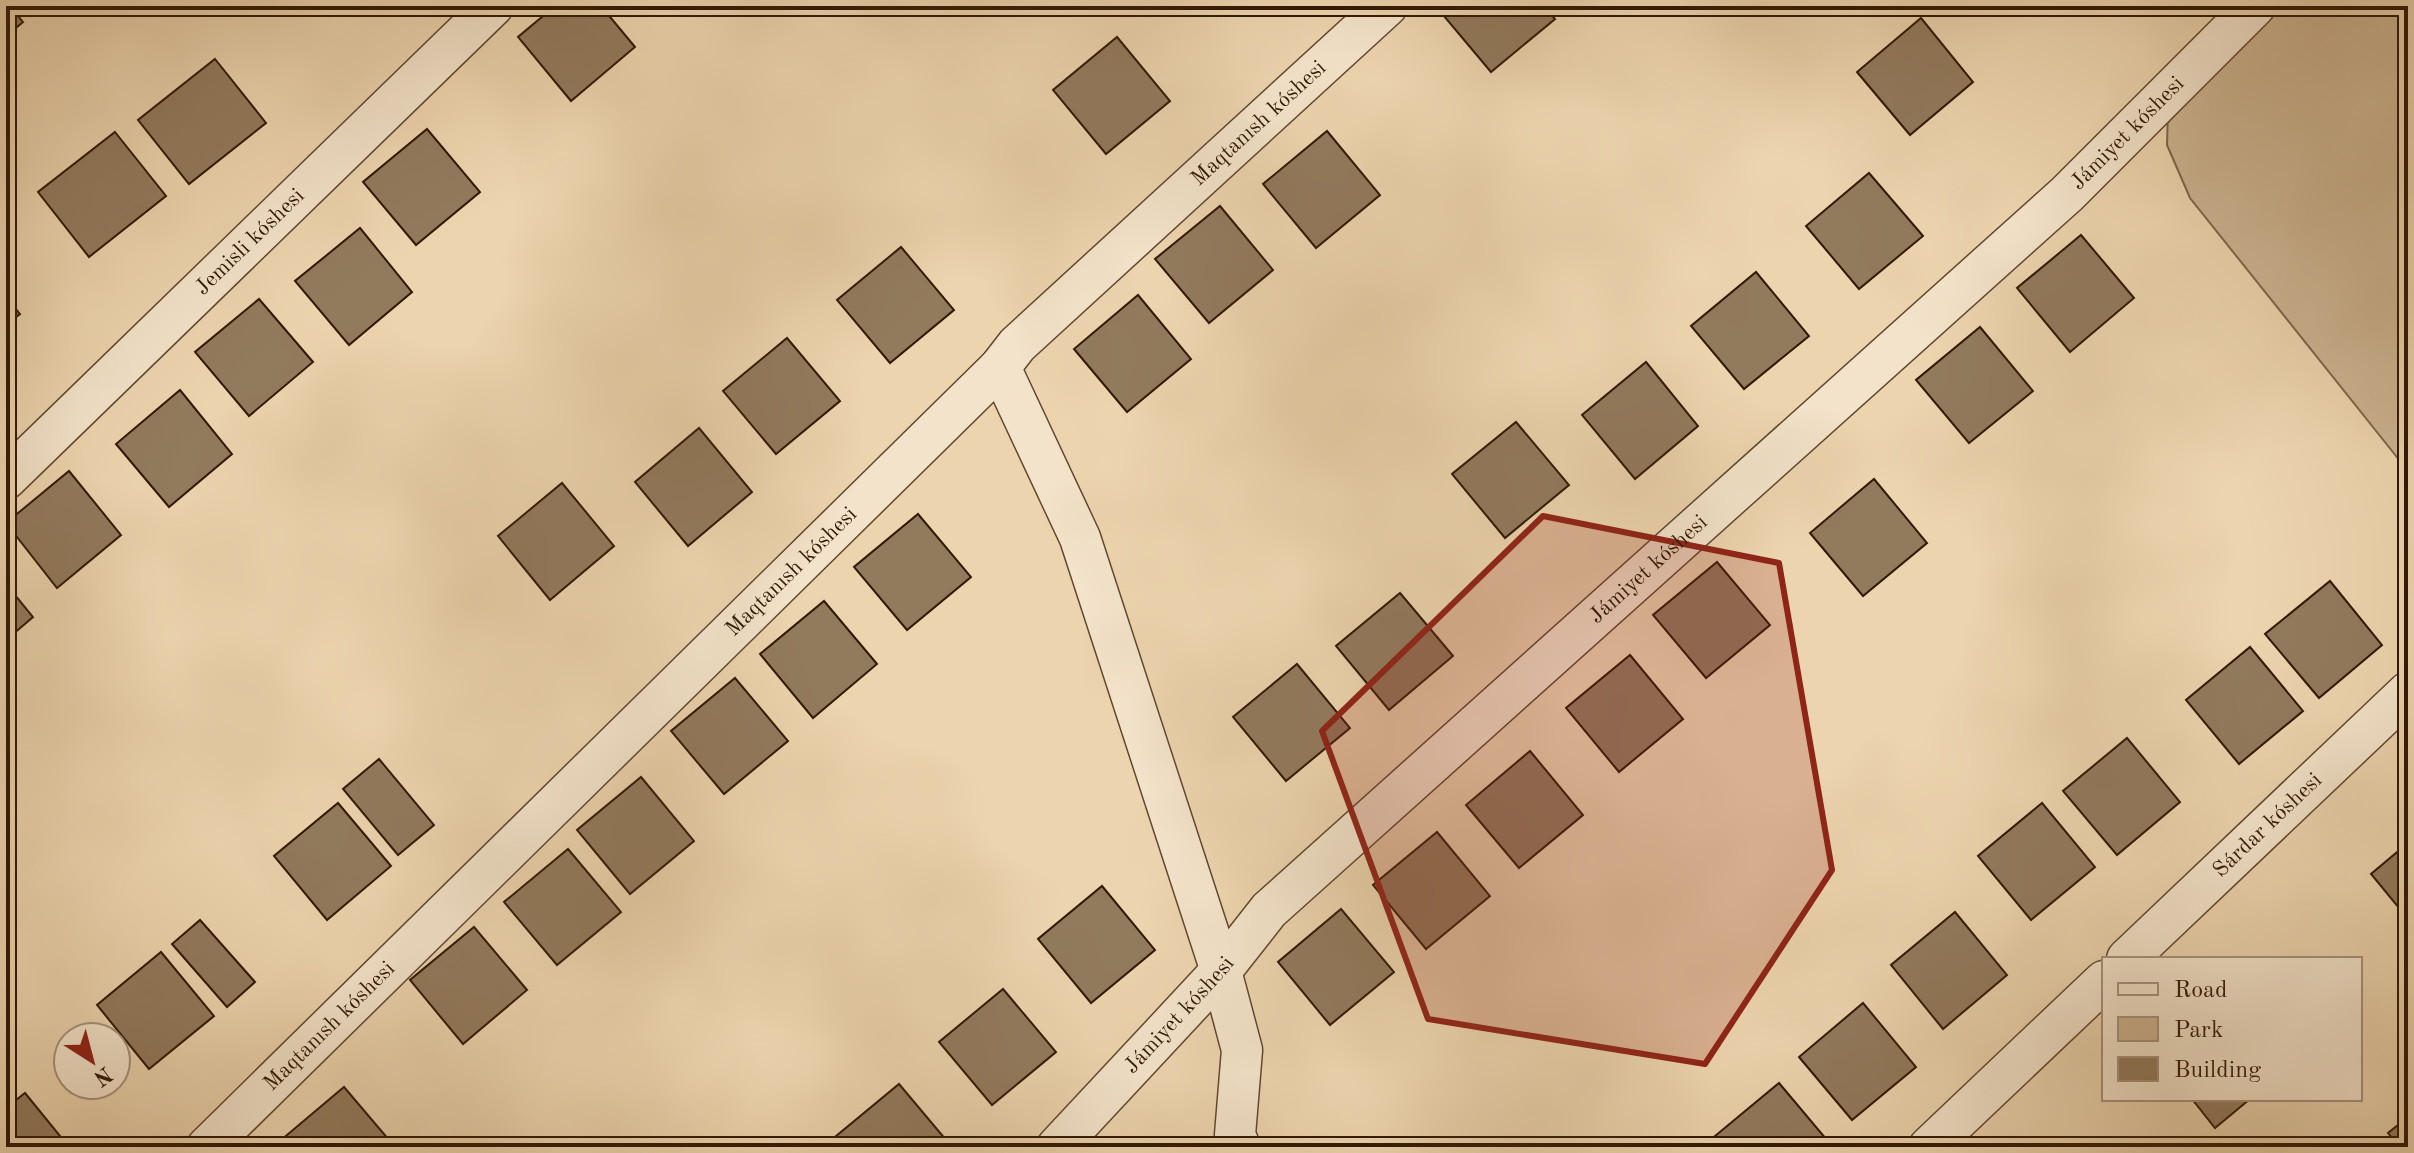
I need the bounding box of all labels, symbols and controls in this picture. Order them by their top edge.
street label: Maqtanısh kóshesi [1187,57,1330,190]
street label: Jámiyet kóshesi [2067,72,2189,194]
street label: Jemisli kóshesi [191,185,309,300]
street label: Maqtanısh kóshesi [722,503,861,641]
street label: Jámiyet kóshesi [1585,511,1712,628]
street label: Sárdar kóshesi [2209,769,2326,882]
street label: Jámiyet kóshesi [1120,953,1239,1078]
street label: Maqtanısh kóshesi [260,957,399,1095]
legend [2102,957,2362,1101]
text: Road [2174,979,2227,1003]
text: Park [2174,1019,2223,1043]
north arrow [52,1021,132,1101]
text: Building [2174,1059,2261,1083]
text: N [89,1062,116,1090]

